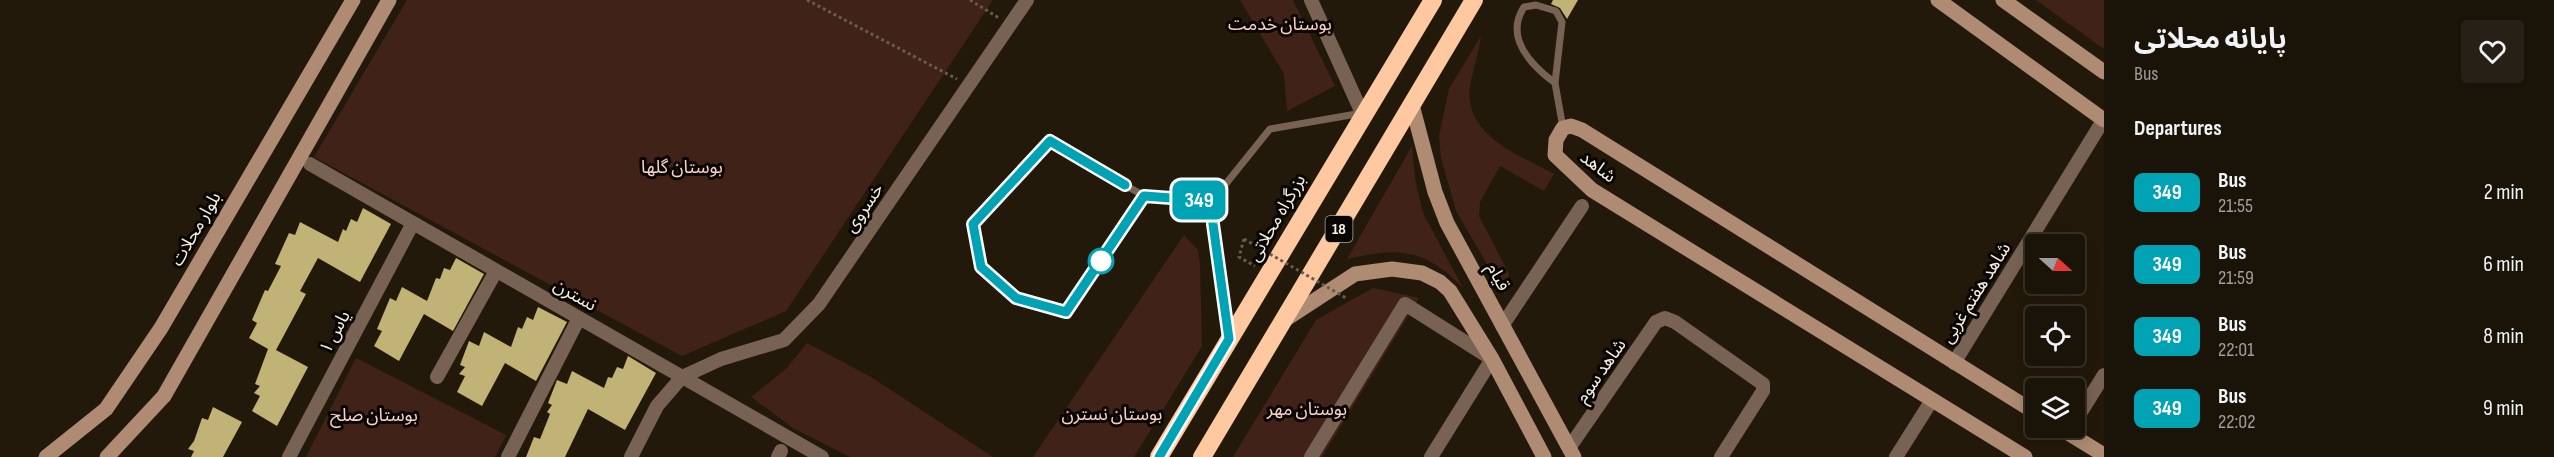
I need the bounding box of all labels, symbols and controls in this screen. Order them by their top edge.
park label: بوستان خدمت [1228,14,1332,35]
button: heart [2461,20,2524,83]
text: پایانه محلاتی [2134,23,2287,56]
text: Bus [2134,62,2158,86]
text: Departures [2134,115,2222,142]
street label: شاهد [1576,147,1620,187]
park label: بوستان گلها [641,157,723,178]
text: Bus [2218,167,2247,194]
street label: بزرگراه محلاتی [1244,171,1310,265]
street label: خسروی [840,179,888,237]
text: 2 min [2484,179,2524,206]
line badge: 349 [1164,180,1234,220]
text: 349 [2152,180,2182,205]
street label: بلوار محلات [166,188,226,270]
text: 349 [1184,188,1214,213]
text: 21:55 [2218,194,2253,218]
road number: 18 [1326,216,1352,242]
north arrow [2025,234,2085,294]
map controls [2025,234,2085,438]
street label: شاهد هفتم غربی [1937,239,2017,348]
text: Bus [2218,239,2247,266]
unlabelled marker [1088,248,1114,274]
text: 6 min [2483,251,2524,278]
text: 349 [2152,252,2182,277]
street label: قیام [1479,259,1514,296]
text: 21:59 [2218,266,2254,290]
street label: نسترن [550,274,600,316]
button: locate [2025,306,2085,366]
street label: یاس ۱ [315,307,355,357]
text: Bus [2218,311,2247,338]
text: 8 min [2483,323,2524,350]
text: 349 [2152,324,2182,349]
street label: شاهد سوم [1571,335,1633,409]
text: 22:01 [2218,338,2254,362]
button: layers [2025,378,2085,438]
text: Bus [2218,383,2247,410]
text: 9 min [2483,395,2524,422]
text: 349 [2152,396,2182,421]
park label: بوستان مهر [1266,399,1347,420]
park label: بوستان نسترن [1062,404,1162,425]
park label: بوستان صلح [330,405,418,428]
text: 22:02 [2218,410,2255,434]

